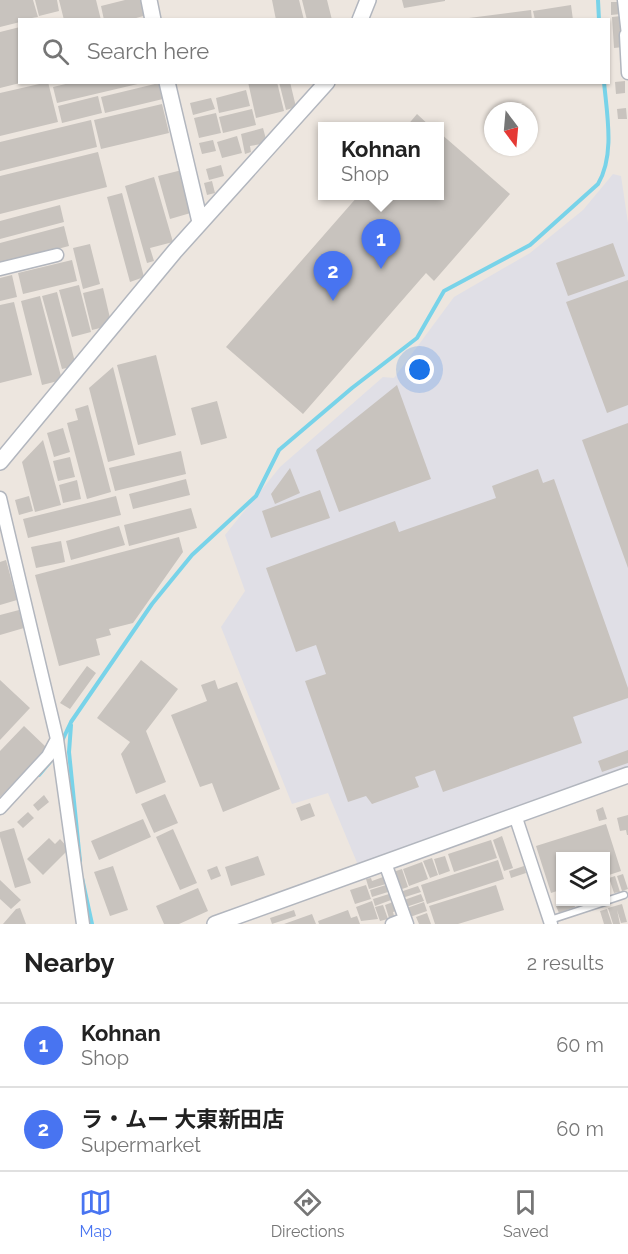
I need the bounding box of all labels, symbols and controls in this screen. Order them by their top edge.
search box [18,18,610,84]
icon: search [39,35,72,68]
text: Search here [87,38,209,64]
north arrow [484,102,538,156]
popup [318,122,444,200]
text: Kohnan [341,136,421,162]
text: Shop [341,162,389,186]
pin: 1 [362,220,400,269]
pin: 2 [314,252,352,301]
your location [405,355,434,384]
map controls [556,852,610,906]
button: layers [556,852,610,906]
text: Nearby [24,948,114,978]
text: 2 results [527,951,604,975]
text: Kohnan [81,1020,161,1046]
text: 1 [39,1033,48,1057]
text: 60 m [556,1033,604,1057]
text: Shop [81,1046,129,1070]
text: ラ・ムー 大東新田店 [81,1106,284,1132]
text: 2 [38,1117,49,1141]
text: 60 m [556,1117,604,1141]
text: Supermarket [81,1133,201,1157]
tab: Map [79,1186,112,1241]
tab: Directions [271,1186,345,1241]
tab: Saved [503,1186,549,1241]

